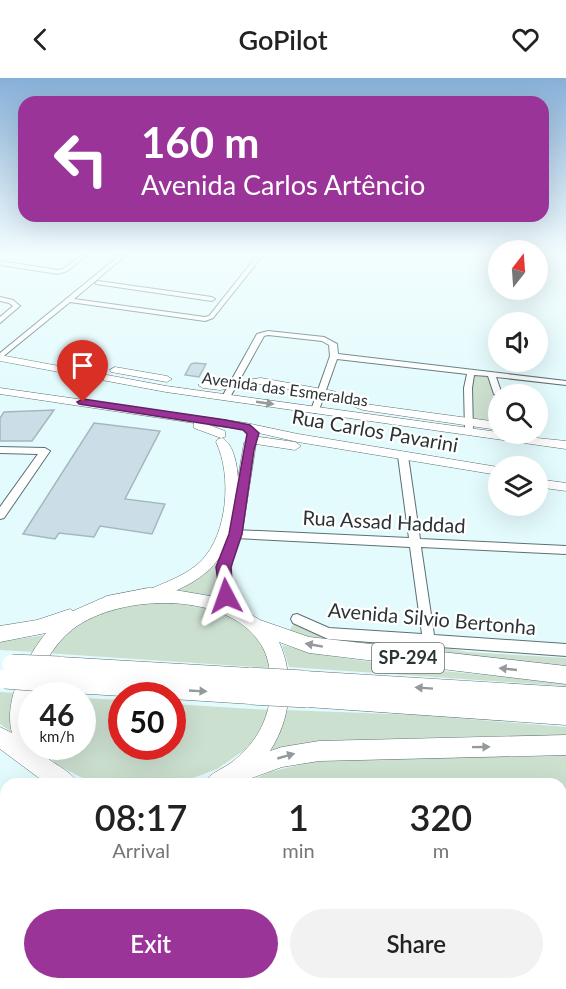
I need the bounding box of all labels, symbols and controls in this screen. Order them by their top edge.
icon: back [24,23,57,56]
text: GoPilot [238,23,328,56]
icon: heart [509,23,542,56]
text: 160 m [141,117,259,167]
icon: left [42,120,120,198]
text: Avenida Carlos Artêncio [141,168,425,201]
north arrow [488,240,548,300]
map controls [488,240,548,516]
button: sound [488,312,548,372]
pin [57,340,108,402]
icon: arrive [66,349,99,382]
street label: Avenida das Esmeraldas [201,367,369,410]
button: search [488,384,548,444]
one-way arrow [255,398,274,407]
street label: Rua Carlos Pavarini [290,404,460,456]
button: layers [488,456,548,516]
street label: Rua Assad Haddad [302,505,466,537]
position arrow [194,564,258,628]
street label: Avenida Silvio Bertonha [327,597,537,639]
one-way arrow [305,640,324,649]
road number: SP-294 [372,643,444,673]
one-way arrow [498,664,517,674]
speed limit sign: 50 [108,682,186,760]
one-way arrow [414,683,433,692]
one-way arrow [189,687,208,696]
text: 46 [40,696,74,732]
text: km/h [39,727,75,745]
one-way arrow [471,742,490,752]
one-way arrow [278,751,296,760]
text: 08:17 [95,795,187,839]
text: 1 [288,795,309,839]
text: 320 [410,795,472,839]
text: Arrival [112,838,170,862]
text: min [282,838,315,862]
text: m [433,838,449,862]
button: Exit [24,909,278,978]
button: Share [290,909,543,978]

